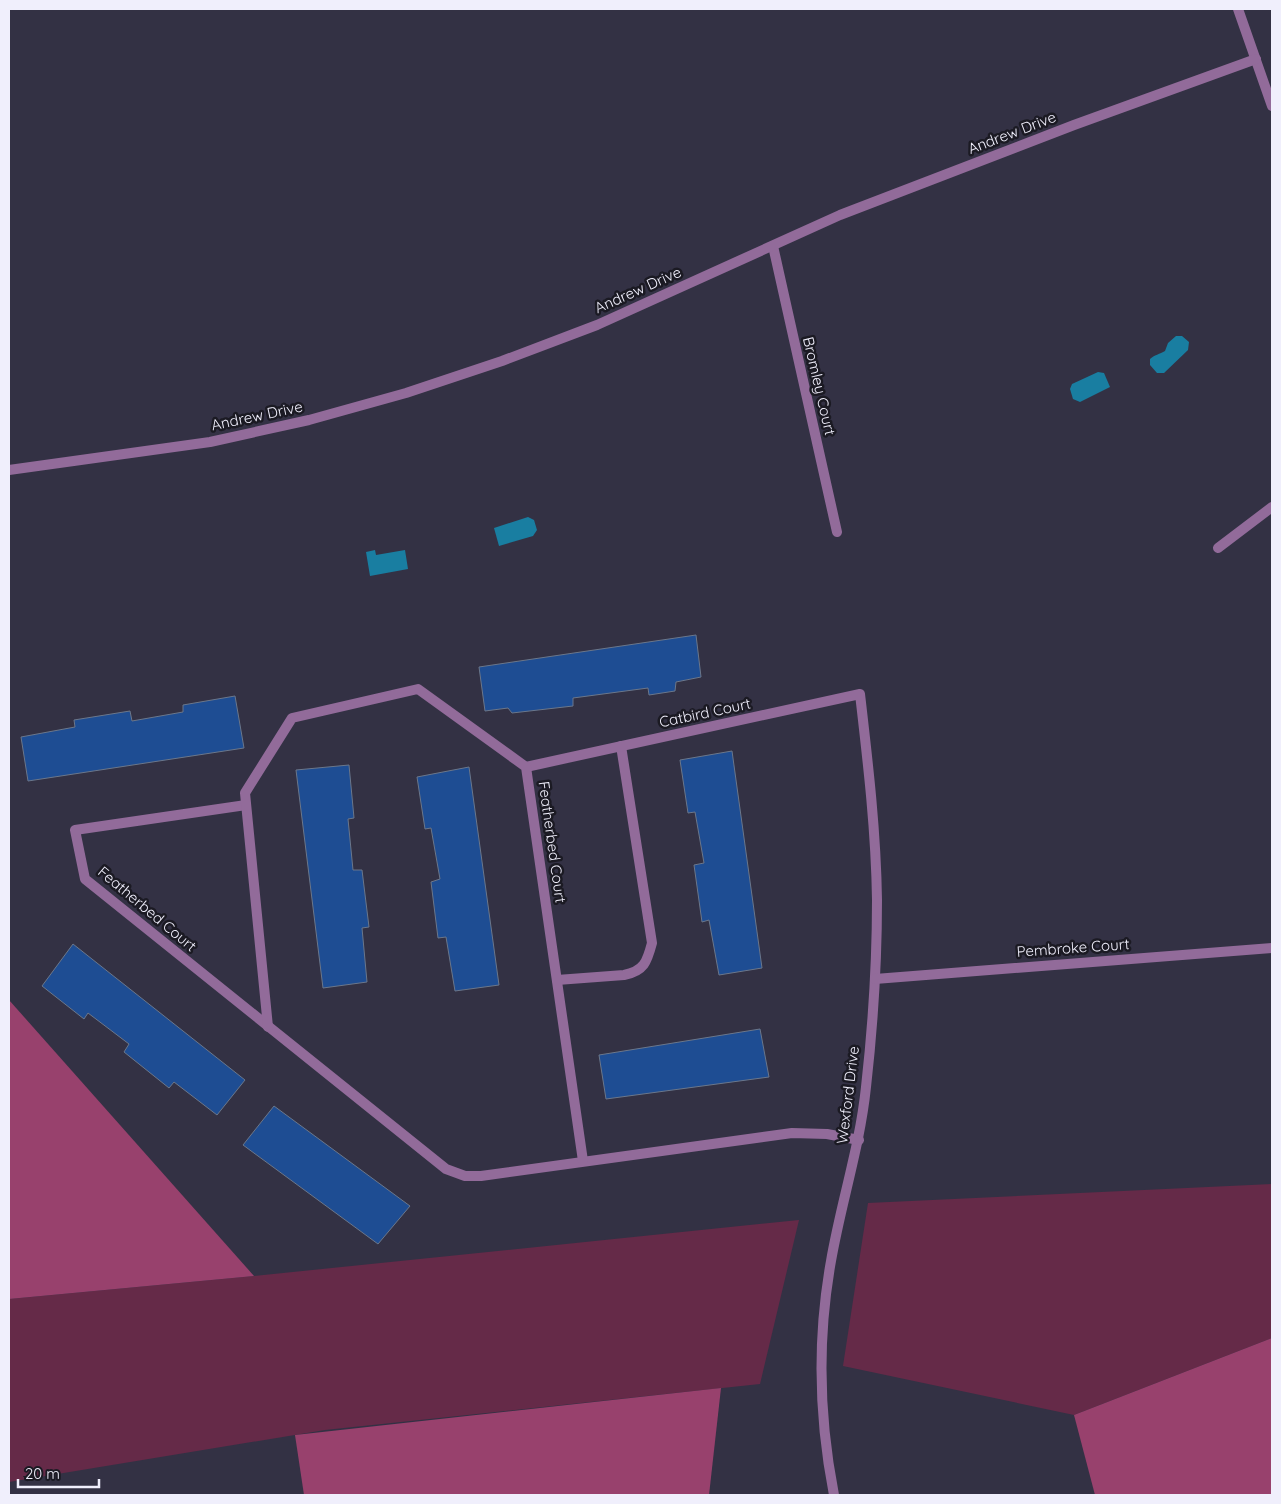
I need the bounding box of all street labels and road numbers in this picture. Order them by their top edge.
street label: Andrew Drive [965,107,1059,158]
street label: Andrew Drive [592,262,684,317]
street label: Bromley Court [799,335,840,437]
street label: Andrew Drive [209,397,304,434]
street label: Catbird Court [657,694,752,731]
street label: Featherbed Court [535,780,570,904]
street label: Featherbed Court [94,862,200,955]
street label: Pembroke Court [1016,934,1130,961]
street label: Wexford Drive [832,1045,863,1145]

